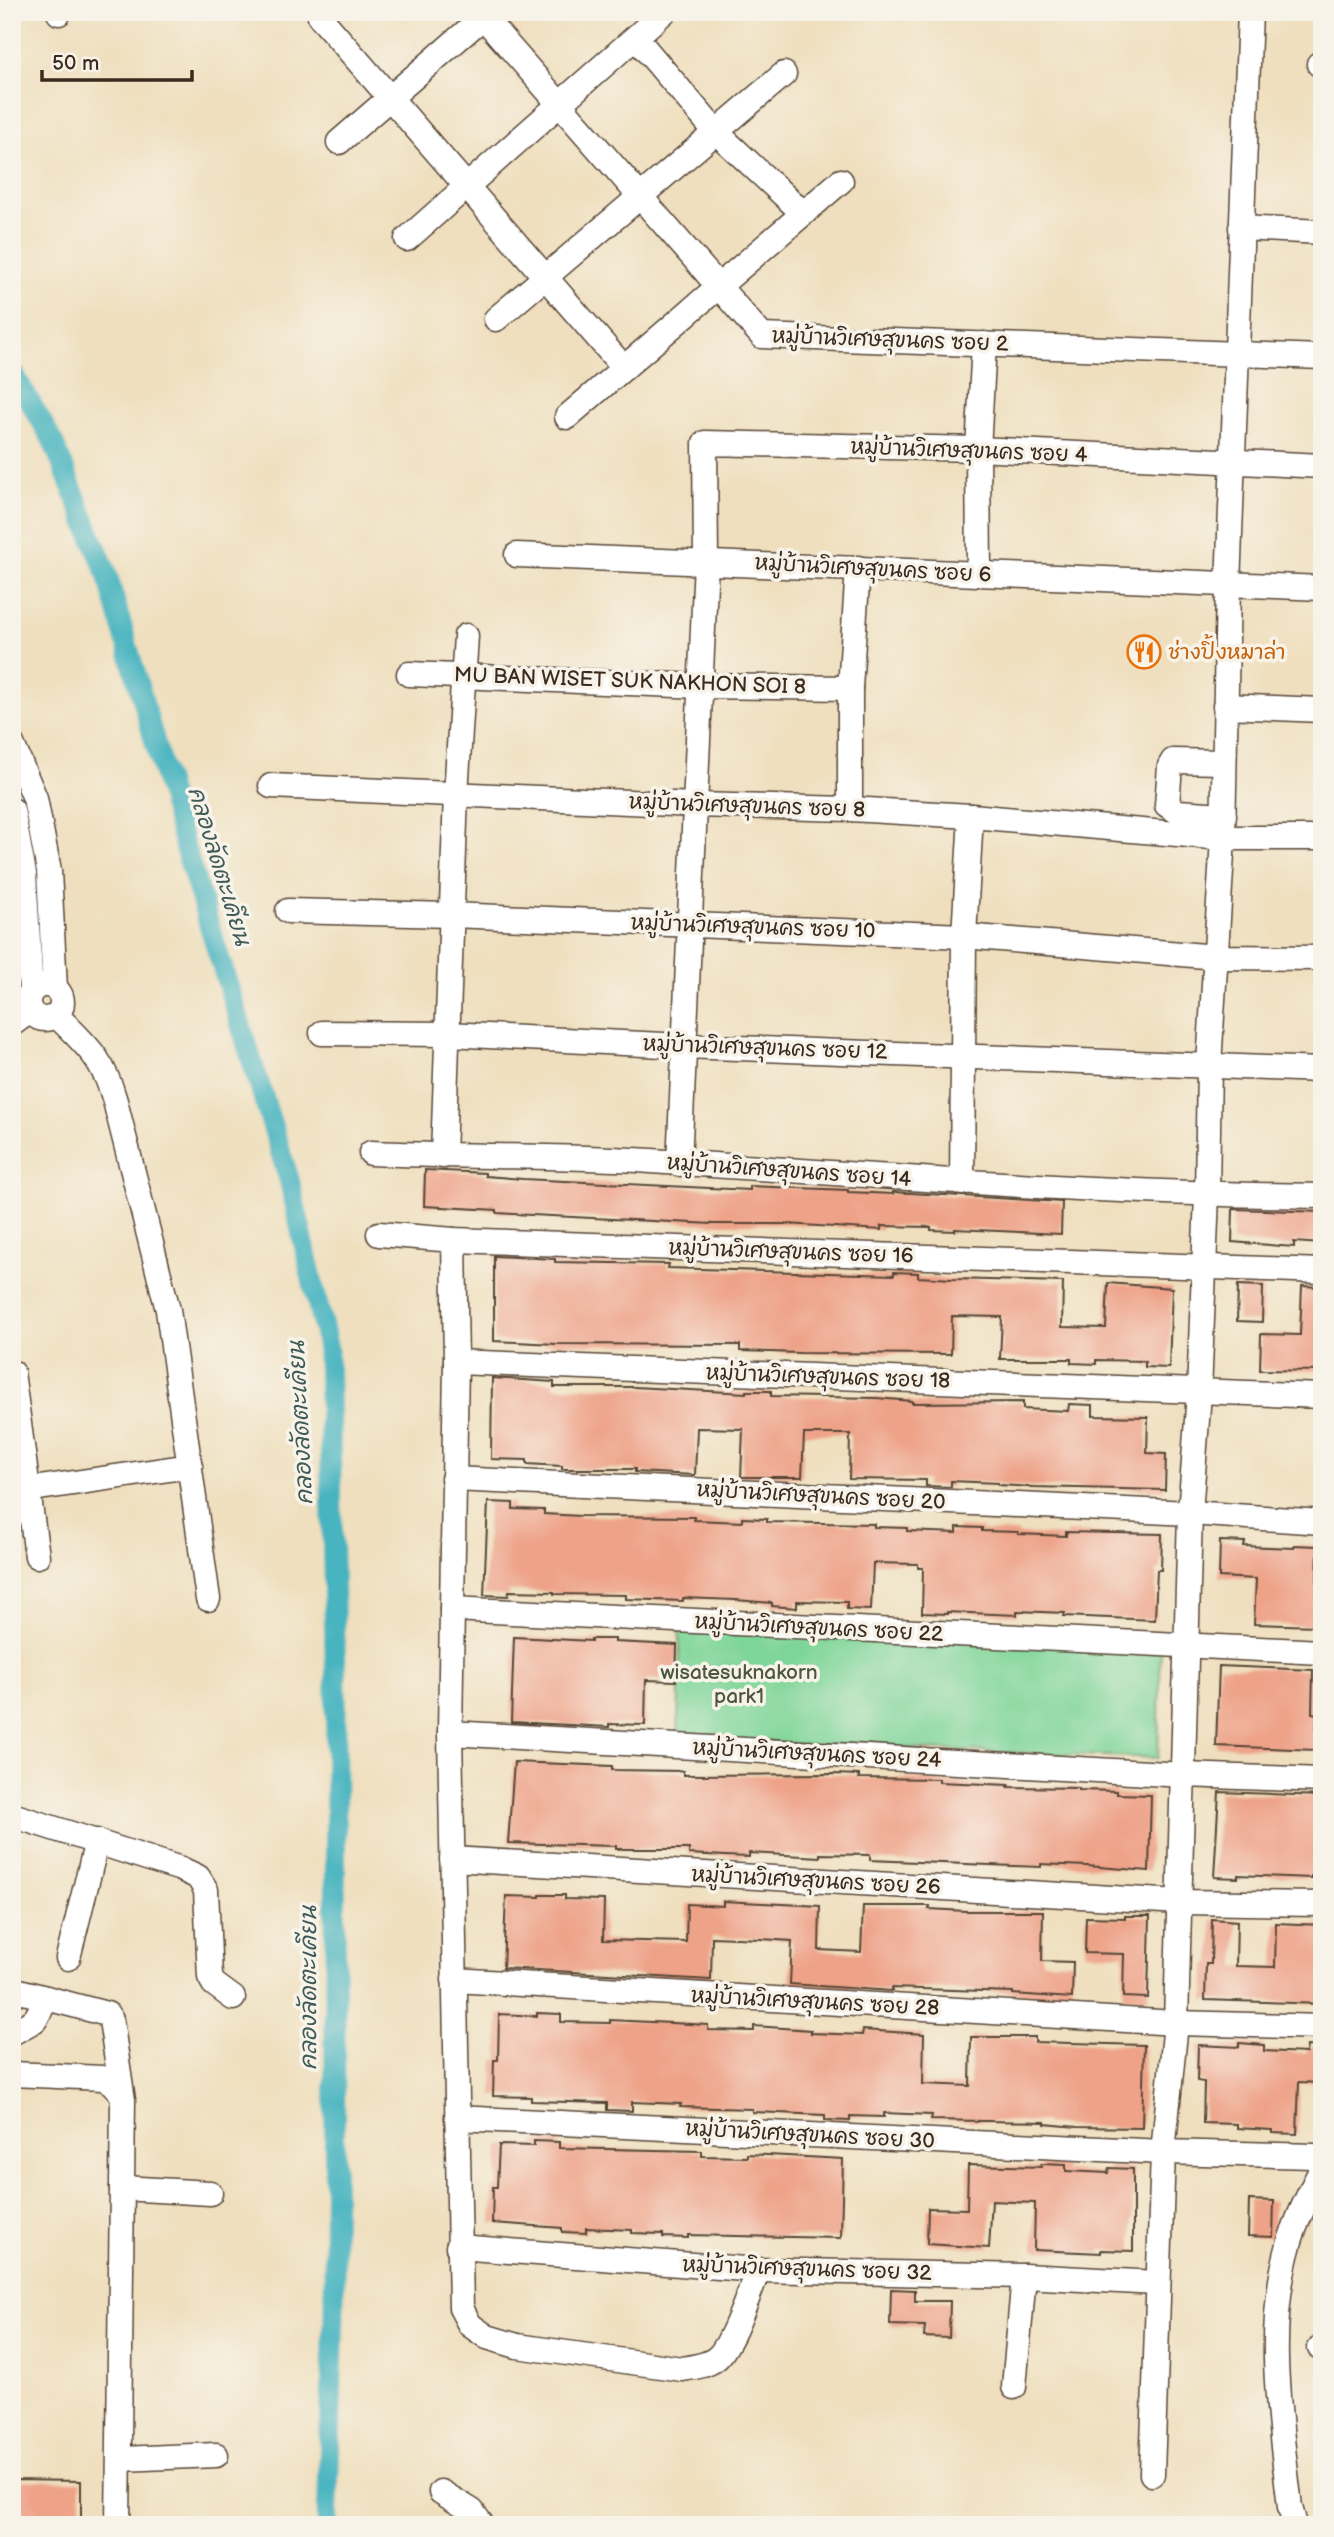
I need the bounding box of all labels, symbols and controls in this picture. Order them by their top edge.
scale bar [42,38,192,82]
text: 50 m [52,51,99,76]
street label: หมู่บ้านวิเศษสุขนคร ซอย 2 [771,322,1009,360]
street label: หมู่บ้านวิเศษสุขนคร ซอย 4 [850,433,1088,471]
street label: หมู่บ้านวิเศษสุขนคร ซอย 6 [754,549,992,591]
restaurant icon: ช่างปิ้งหมาล่า [1125,633,1163,671]
place label: ช่างปิ้งหมาล่า [1168,633,1285,665]
street label: MU BAN WISET SUK NAKHON SOI 8 [454,662,806,700]
water label: คลองลัดตะเคียน [182,783,258,950]
street label: หมู่บ้านวิเศษสุขนคร ซอย 8 [628,788,866,826]
street label: หมู่บ้านวิเศษสุขนคร ซอย 10 [630,909,876,947]
street label: หมู่บ้านวิเศษสุขนคร ซอย 12 [642,1030,888,1068]
street label: หมู่บ้านวิเศษสุขนคร ซอย 14 [666,1149,912,1195]
street label: หมู่บ้านวิเศษสุขนคร ซอย 16 [668,1234,914,1272]
water label: คลองลัดตะเคียน [282,1339,319,1506]
street label: หมู่บ้านวิเศษสุขนคร ซอย 18 [705,1359,951,1397]
street label: หมู่บ้านวิเศษสุขนคร ซอย 20 [696,1476,946,1518]
street label: หมู่บ้านวิเศษสุขนคร ซอย 22 [694,1608,945,1650]
park label: wisatesuknakorn park1 [661,1660,817,1709]
street label: หมู่บ้านวิเศษสุขนคร ซอย 24 [692,1734,942,1776]
street label: หมู่บ้านวิเศษสุขนคร ซอย 26 [691,1861,941,1903]
water label: คลองลัดตะเคียน [294,1904,323,2070]
street label: หมู่บ้านวิเศษสุขนคร ซอย 28 [690,1982,940,2024]
street label: หมู่บ้านวิเศษสุขนคร ซอย 30 [685,2115,935,2157]
street label: หมู่บ้านวิเศษสุขนคร ซอย 32 [682,2251,933,2289]

